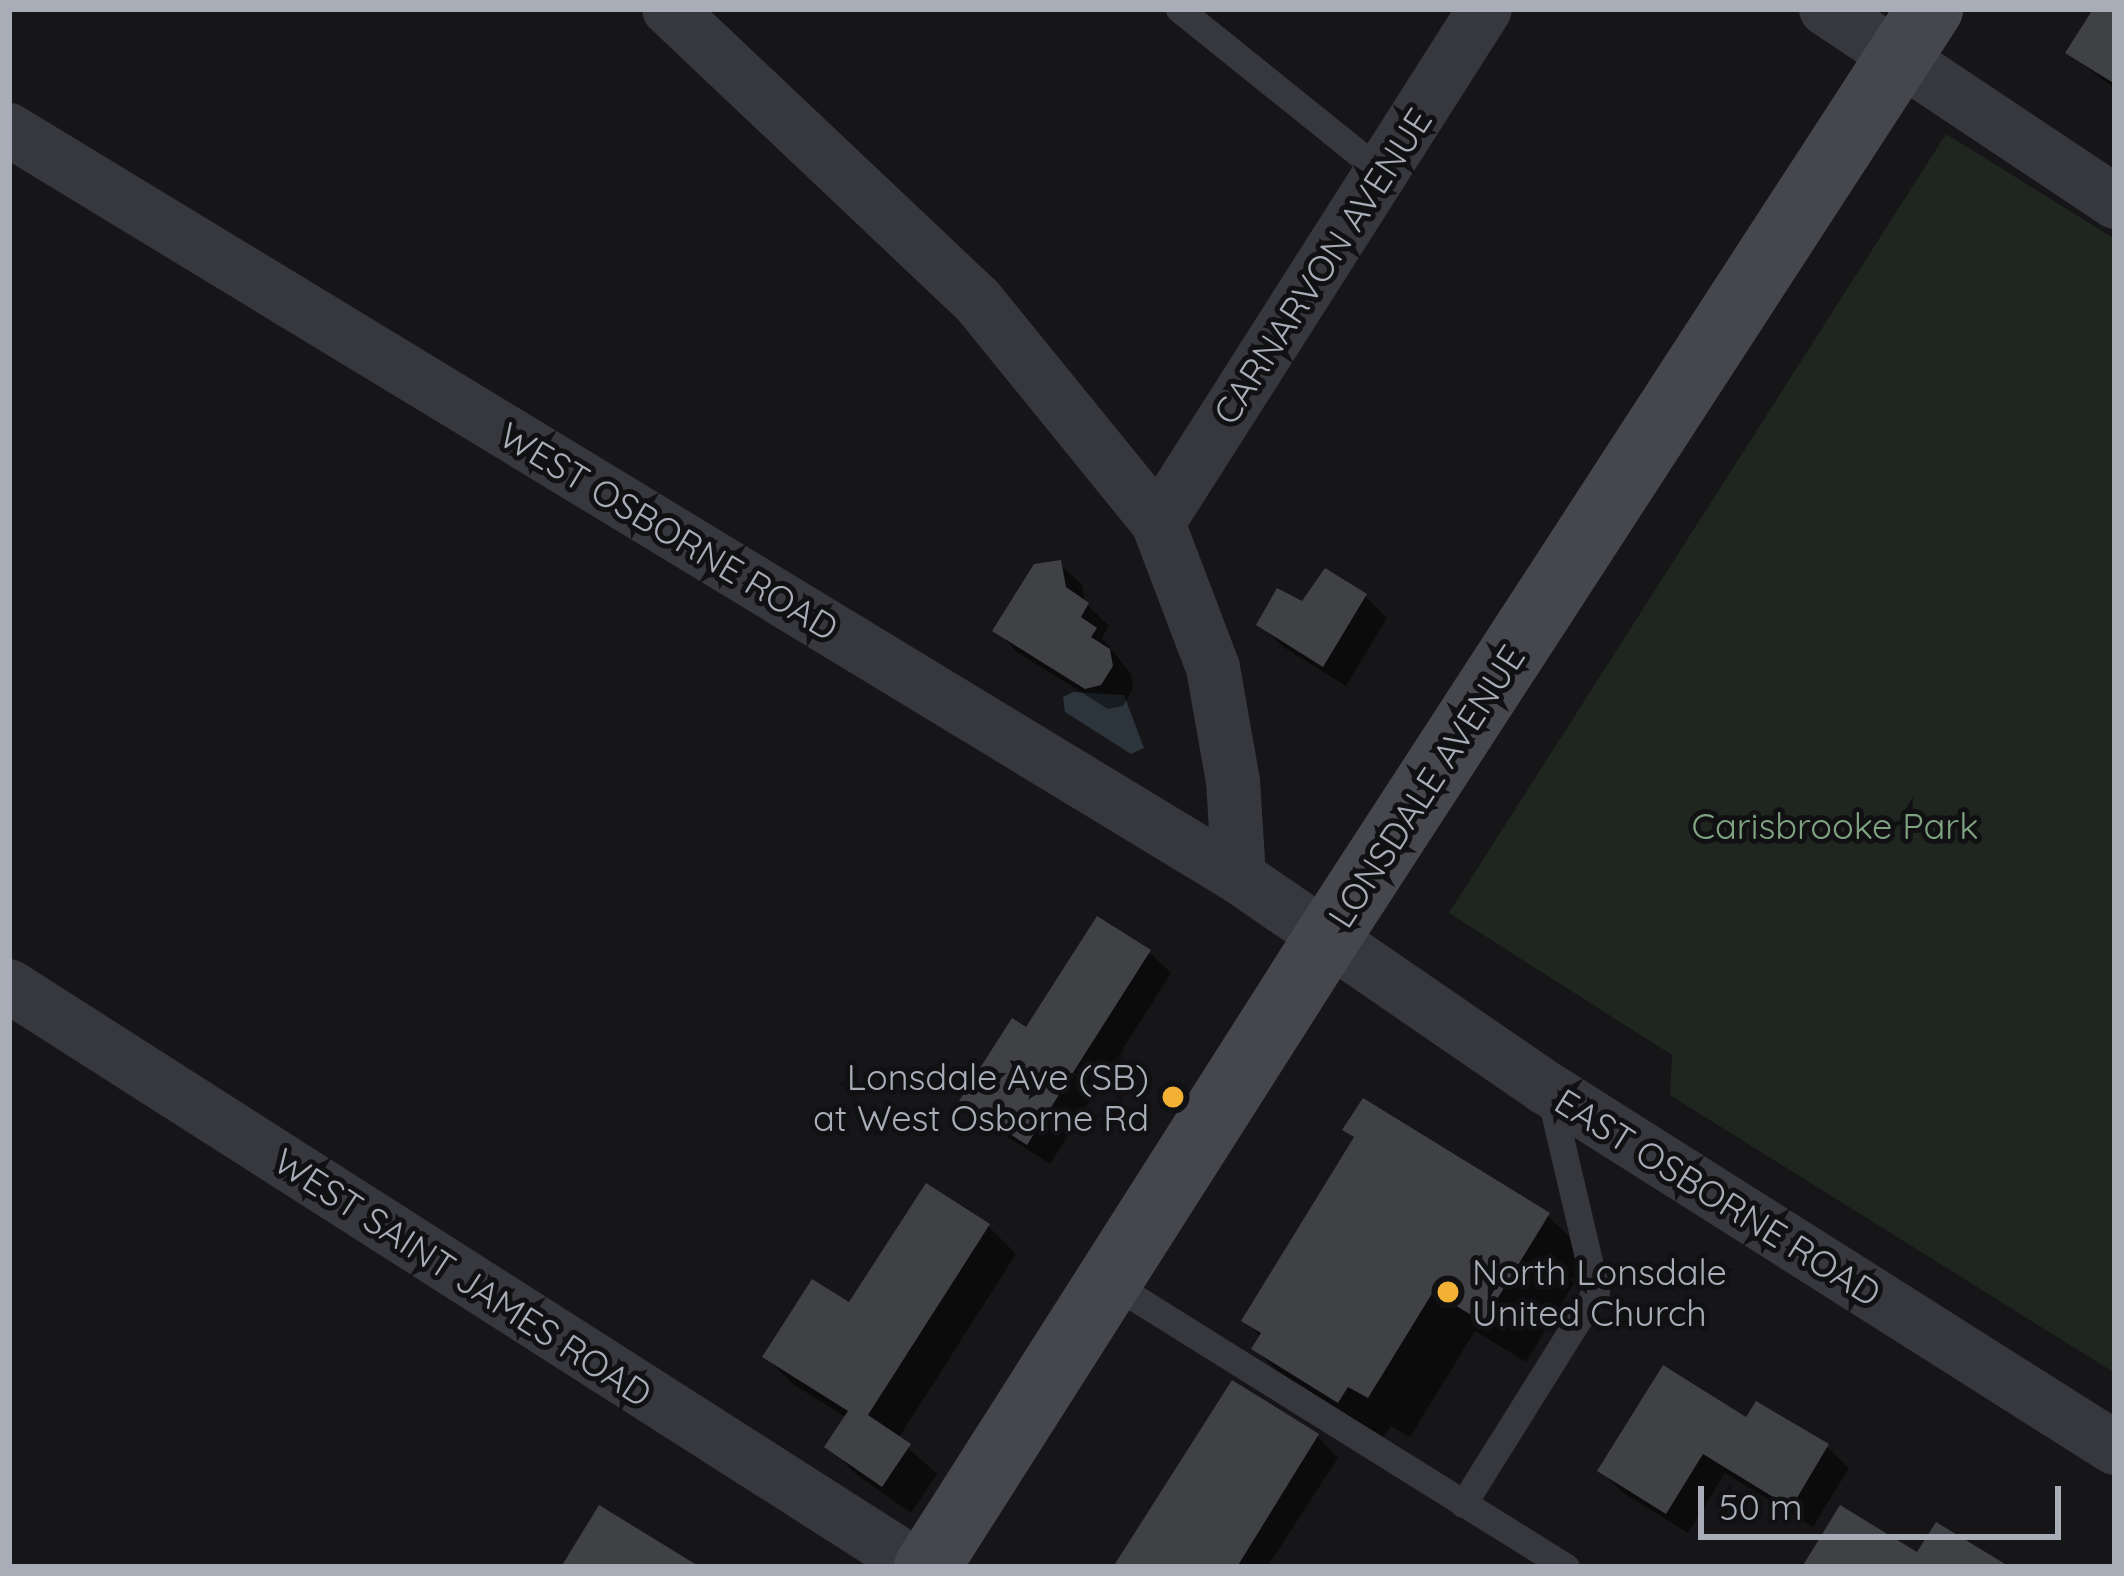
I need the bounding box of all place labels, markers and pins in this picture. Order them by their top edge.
place label: Lonsdale Ave (SB) at West Osborne Rd [813,1054,1149,1139]
marker: Lonsdale Ave (SB) at West Osborne Rd [1160,1084,1186,1110]
place label: North Lonsdale United Church [1472,1249,1727,1334]
marker: North Lonsdale United Church [1435,1279,1461,1305]

